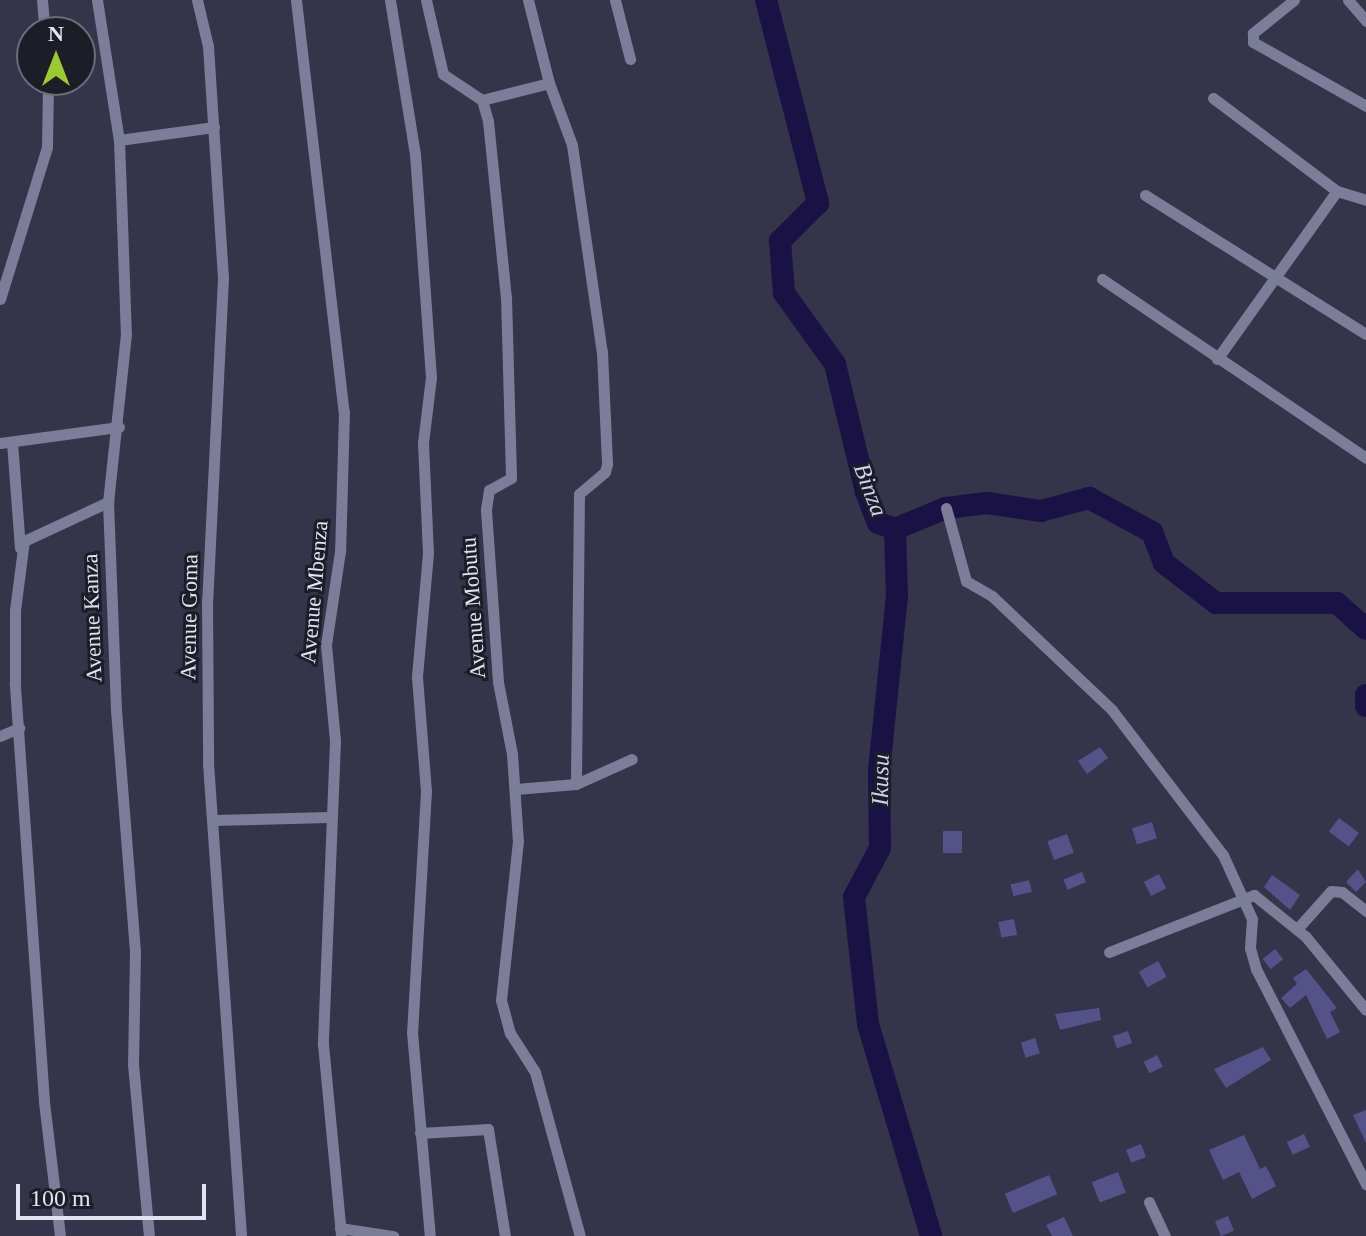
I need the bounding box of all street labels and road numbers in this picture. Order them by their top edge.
street label: Avenue Mbenza [295,520,333,664]
street label: Avenue Mobutu [455,536,491,680]
street label: Avenue Kanza [77,553,107,683]
street label: Avenue Goma [175,554,203,680]

